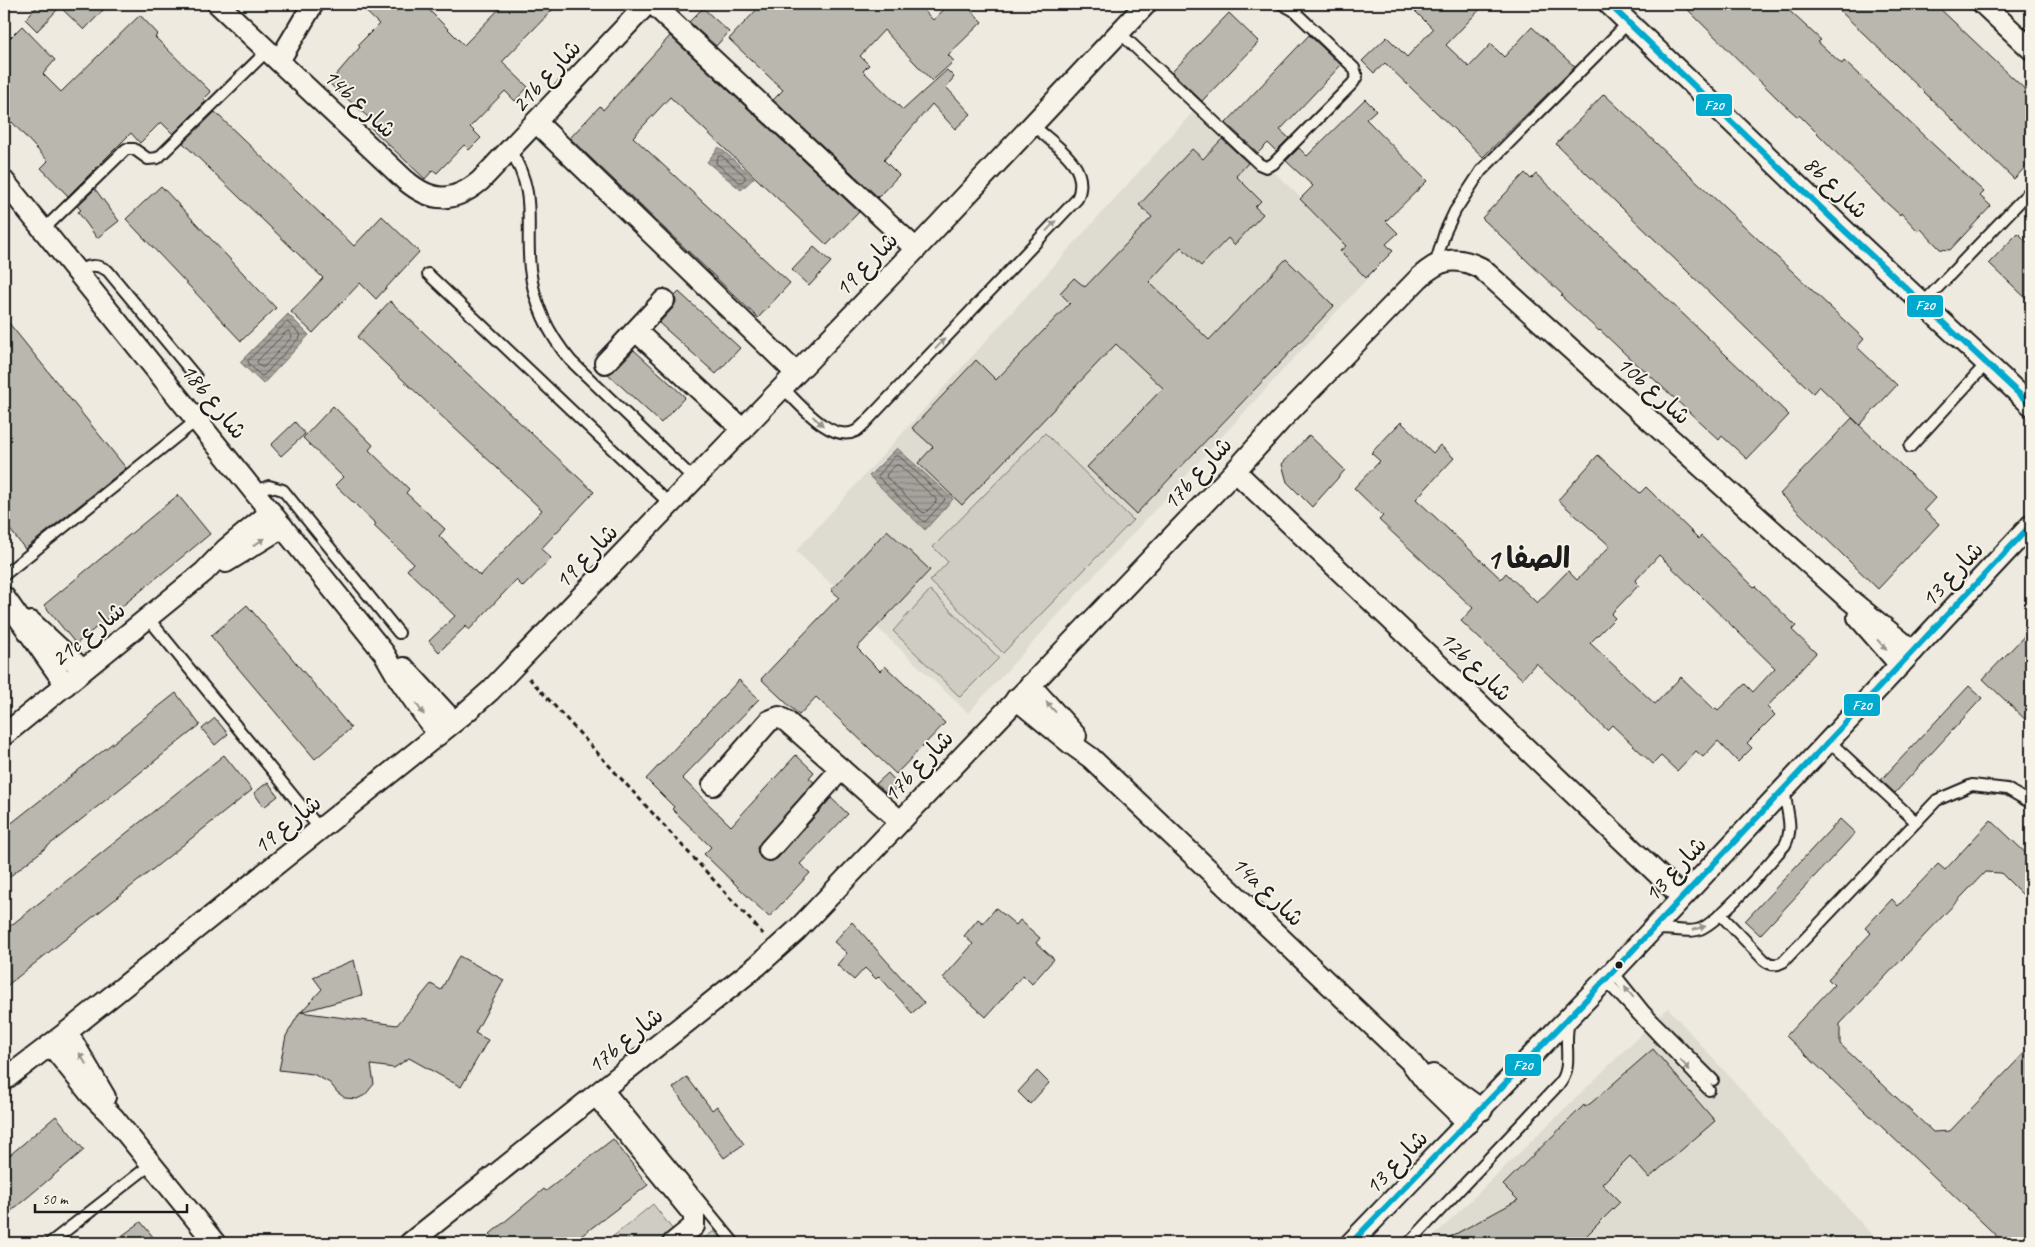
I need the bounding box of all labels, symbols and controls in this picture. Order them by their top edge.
street label: 21b شارع [504,33,589,120]
street label: 14b شارع [316,61,403,146]
line badge: F20 [1695,93,1733,117]
text: F20 [1704,97,1725,114]
street label: 8b شارع [1796,149,1875,227]
one-way arrow [1045,220,1057,232]
street label: شارع 19 [828,225,906,304]
line badge: F20 [1906,294,1944,318]
text: F20 [1915,297,1936,314]
one-way arrow [934,339,946,351]
street label: 10b شارع [1609,349,1697,433]
street label: 18b شارع [173,357,254,447]
one-way arrow [812,415,824,427]
street label: 17b شارع [1155,430,1240,517]
street label: شارع 19 [548,517,626,596]
street label: شارع 13 [1914,535,1991,615]
one-way arrow [252,537,266,546]
district label: الصفا 1 [1486,540,1570,577]
street label: 21c شارع [44,595,133,675]
street label: 12b شارع [1432,624,1519,709]
one-way arrow [1876,638,1888,650]
line badge: F20 [1843,693,1881,717]
text: F20 [1852,697,1873,714]
one-way arrow [1045,701,1056,714]
one-way arrow [415,702,425,716]
street label: 17b شارع [876,723,961,810]
street label: شارع 19 [247,787,329,862]
street label: شارع 13 [1637,830,1714,910]
street label: 14a شارع [1224,849,1311,934]
one-way arrow [1691,924,1707,932]
unlabelled marker [1614,960,1624,970]
one-way arrow [1623,986,1634,999]
street label: 17b شارع [581,1000,671,1081]
one-way arrow [79,1053,88,1066]
line badge: F20 [1504,1053,1542,1077]
text: F20 [1513,1057,1534,1074]
one-way arrow [1679,1059,1691,1071]
street label: شارع 13 [1358,1123,1436,1202]
scale bar [35,1182,188,1214]
text: 50 m [42,1190,69,1209]

